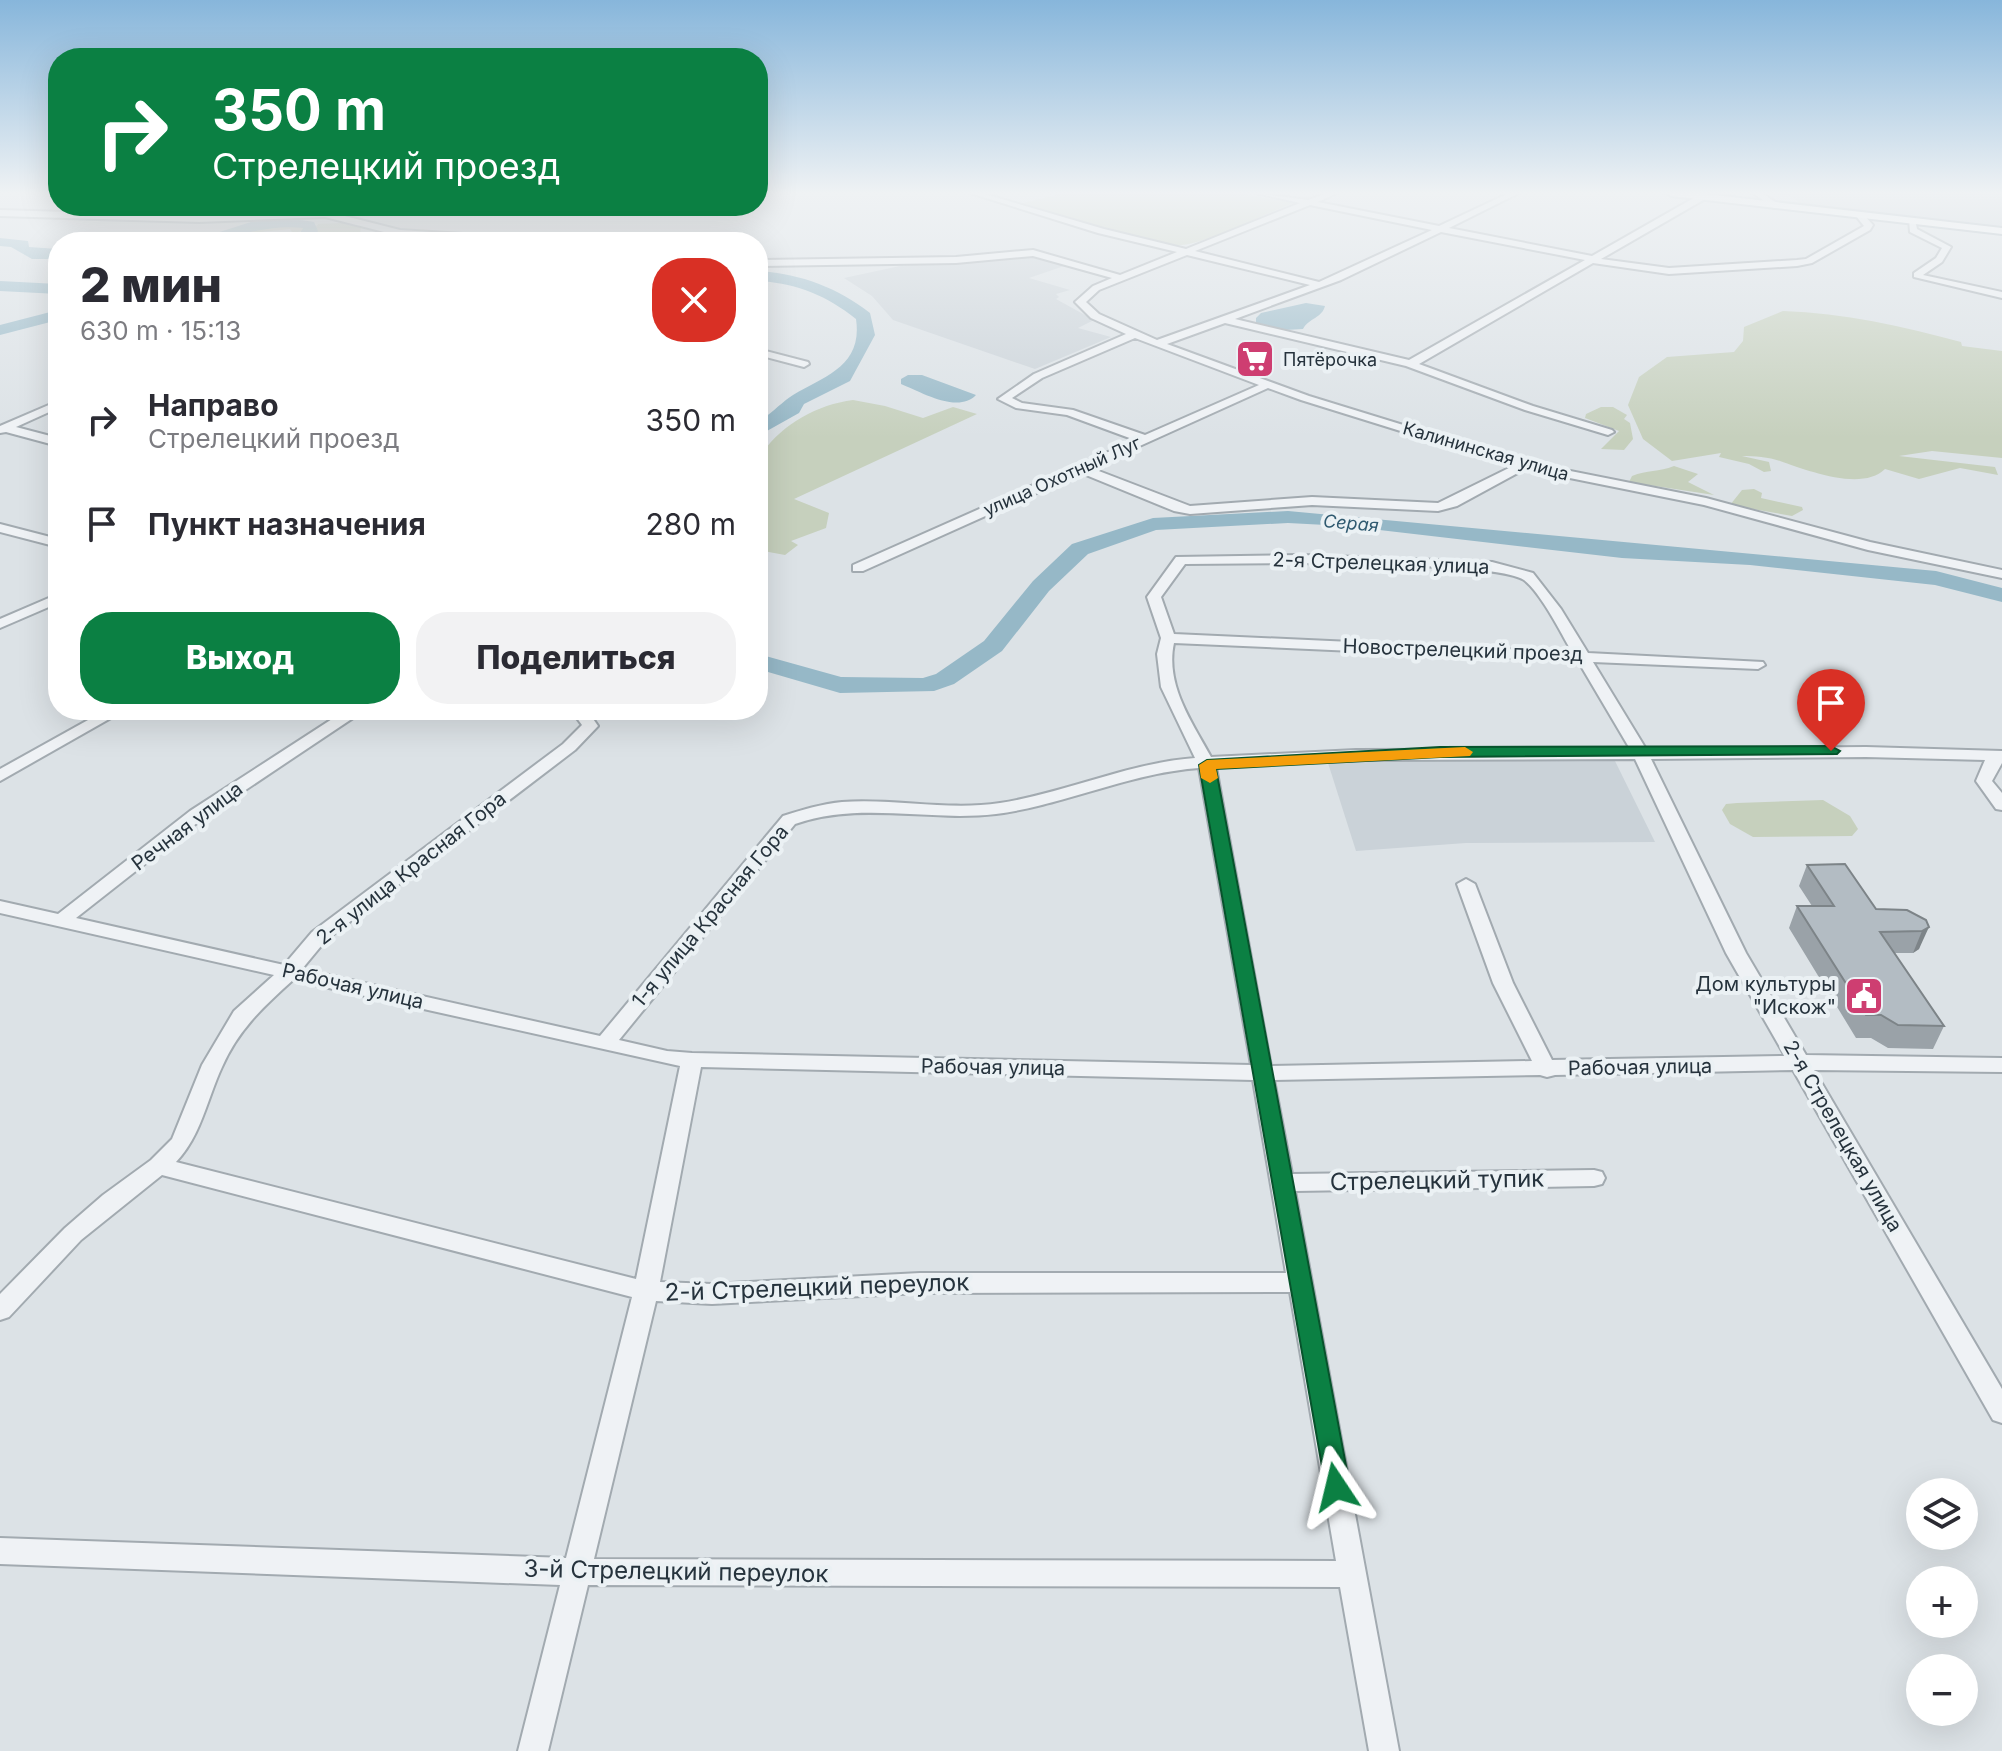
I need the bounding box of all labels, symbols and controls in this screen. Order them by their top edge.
text: 350 m [212,76,386,144]
icon: right [80,80,184,184]
text: Стрелецкий проезд [212,144,560,188]
text: 2 мин [80,255,222,314]
button: close [652,258,736,342]
text: 630 m · 15:13 [80,315,241,346]
supermarket icon: Пятёрочка [1234,338,1276,380]
place label: Пятёрочка [1283,349,1377,370]
text: Направо [148,387,279,423]
icon: right [80,398,124,442]
text: 350 m [646,402,736,438]
street label: Калининская улица [1401,417,1571,485]
text: Стрелецкий проезд [148,423,400,454]
street label: улица Охотный Луг [980,432,1144,520]
icon: arrive [80,502,124,546]
text: Пункт назначения [148,506,426,542]
text: 280 m [646,506,736,542]
water label: Серая [1322,510,1380,536]
street label: 2-я Стрелецкая улица [1272,547,1490,579]
button: Выход [80,612,400,704]
button: Поделиться [416,612,736,704]
street label: Новострелецкий проезд [1342,634,1584,666]
pin [1797,669,1865,751]
icon: arrive [1809,681,1853,725]
street label: Речная улица [127,776,247,876]
street label: 2-я улица Красная Гора [311,786,511,950]
street label: 1-я улица Красная Гора [627,820,793,1012]
street label: Рабочая улица [280,958,426,1014]
place label: Дом культуры "Искож" [1695,972,1836,1019]
public building icon: Дом культуры "Искож" [1843,975,1885,1017]
street label: 2-я Стрелецкая улица [1778,1036,1908,1236]
street label: Рабочая улица [921,1054,1065,1080]
street label: Рабочая улица [1568,1054,1712,1080]
street label: Стрелецкий тупик [1330,1164,1544,1196]
street label: 2-й Стрелецкий переулок [664,1267,970,1307]
position arrow [1294,1445,1378,1529]
map controls [1906,1478,1978,1726]
button: layers [1906,1478,1978,1550]
street label: 3-й Стрелецкий переулок [523,1554,829,1588]
button: + [1906,1566,1978,1638]
button: − [1906,1654,1978,1726]

